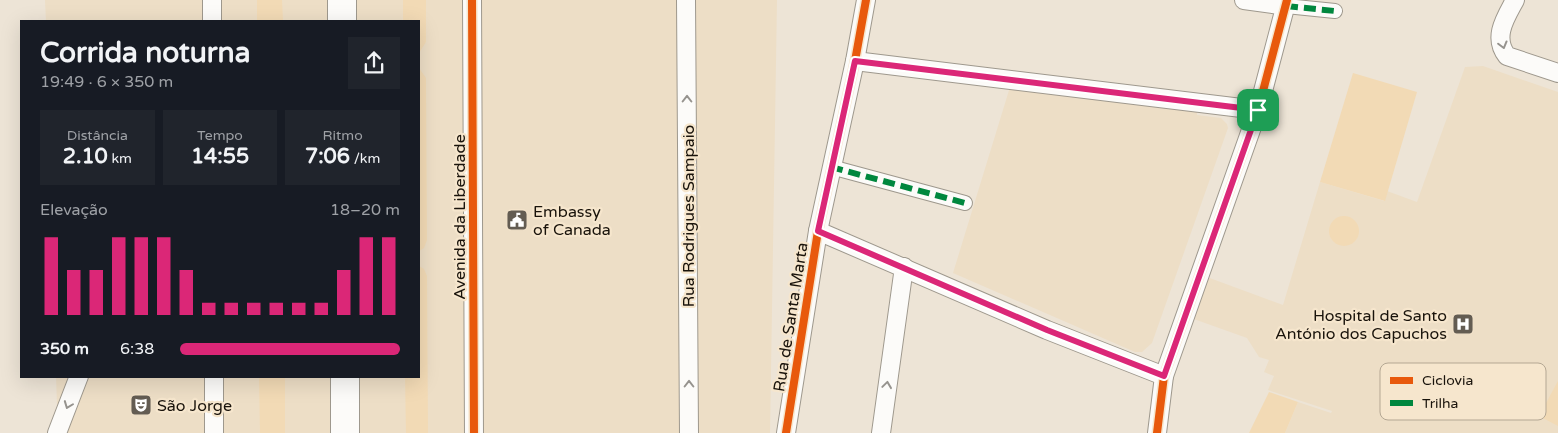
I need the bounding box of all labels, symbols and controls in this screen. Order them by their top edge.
text: Corrida noturna [40,36,250,70]
button: share [348,37,400,89]
one-way arrow [1497,40,1507,49]
text: 19:49 · 6 × 350 m [40,72,173,92]
pin [1237,89,1279,131]
one-way arrow [682,95,692,103]
icon: arrive [1244,96,1272,124]
street label: Rua Rodrigues Sampaio [679,125,699,307]
text: Distância [67,127,128,144]
text: Tempo [197,127,243,144]
text: Ritmo [323,127,363,144]
street label: Avenida da Liberdade [450,134,470,300]
text: 2.10 [63,144,108,169]
text: 14:55 [191,144,249,169]
text: 7:06 [305,144,350,169]
text: km [108,150,132,167]
text: /km [350,150,380,167]
text: Elevação [40,200,108,220]
text: 18–20 m [330,200,400,220]
place label: Embassy of Canada [533,202,611,240]
public building icon: Embassy of Canada [505,208,529,232]
street label: Rua de Santa Marta [769,241,813,393]
place label: Hospital de Santo António dos Capuchos [1275,306,1447,344]
hospital icon: Hospital de Santo António dos Capuchos [1451,312,1475,336]
text: 350 m [40,339,89,359]
text: 6:38 [120,339,154,359]
legend [1380,363,1546,420]
text: Ciclovia [1422,372,1473,389]
one-way arrow [683,380,694,388]
one-way arrow [882,380,892,389]
theatre icon: São Jorge [129,393,153,417]
text: Trilha [1422,395,1458,412]
place label: São Jorge [157,396,232,416]
one-way arrow [64,400,74,408]

